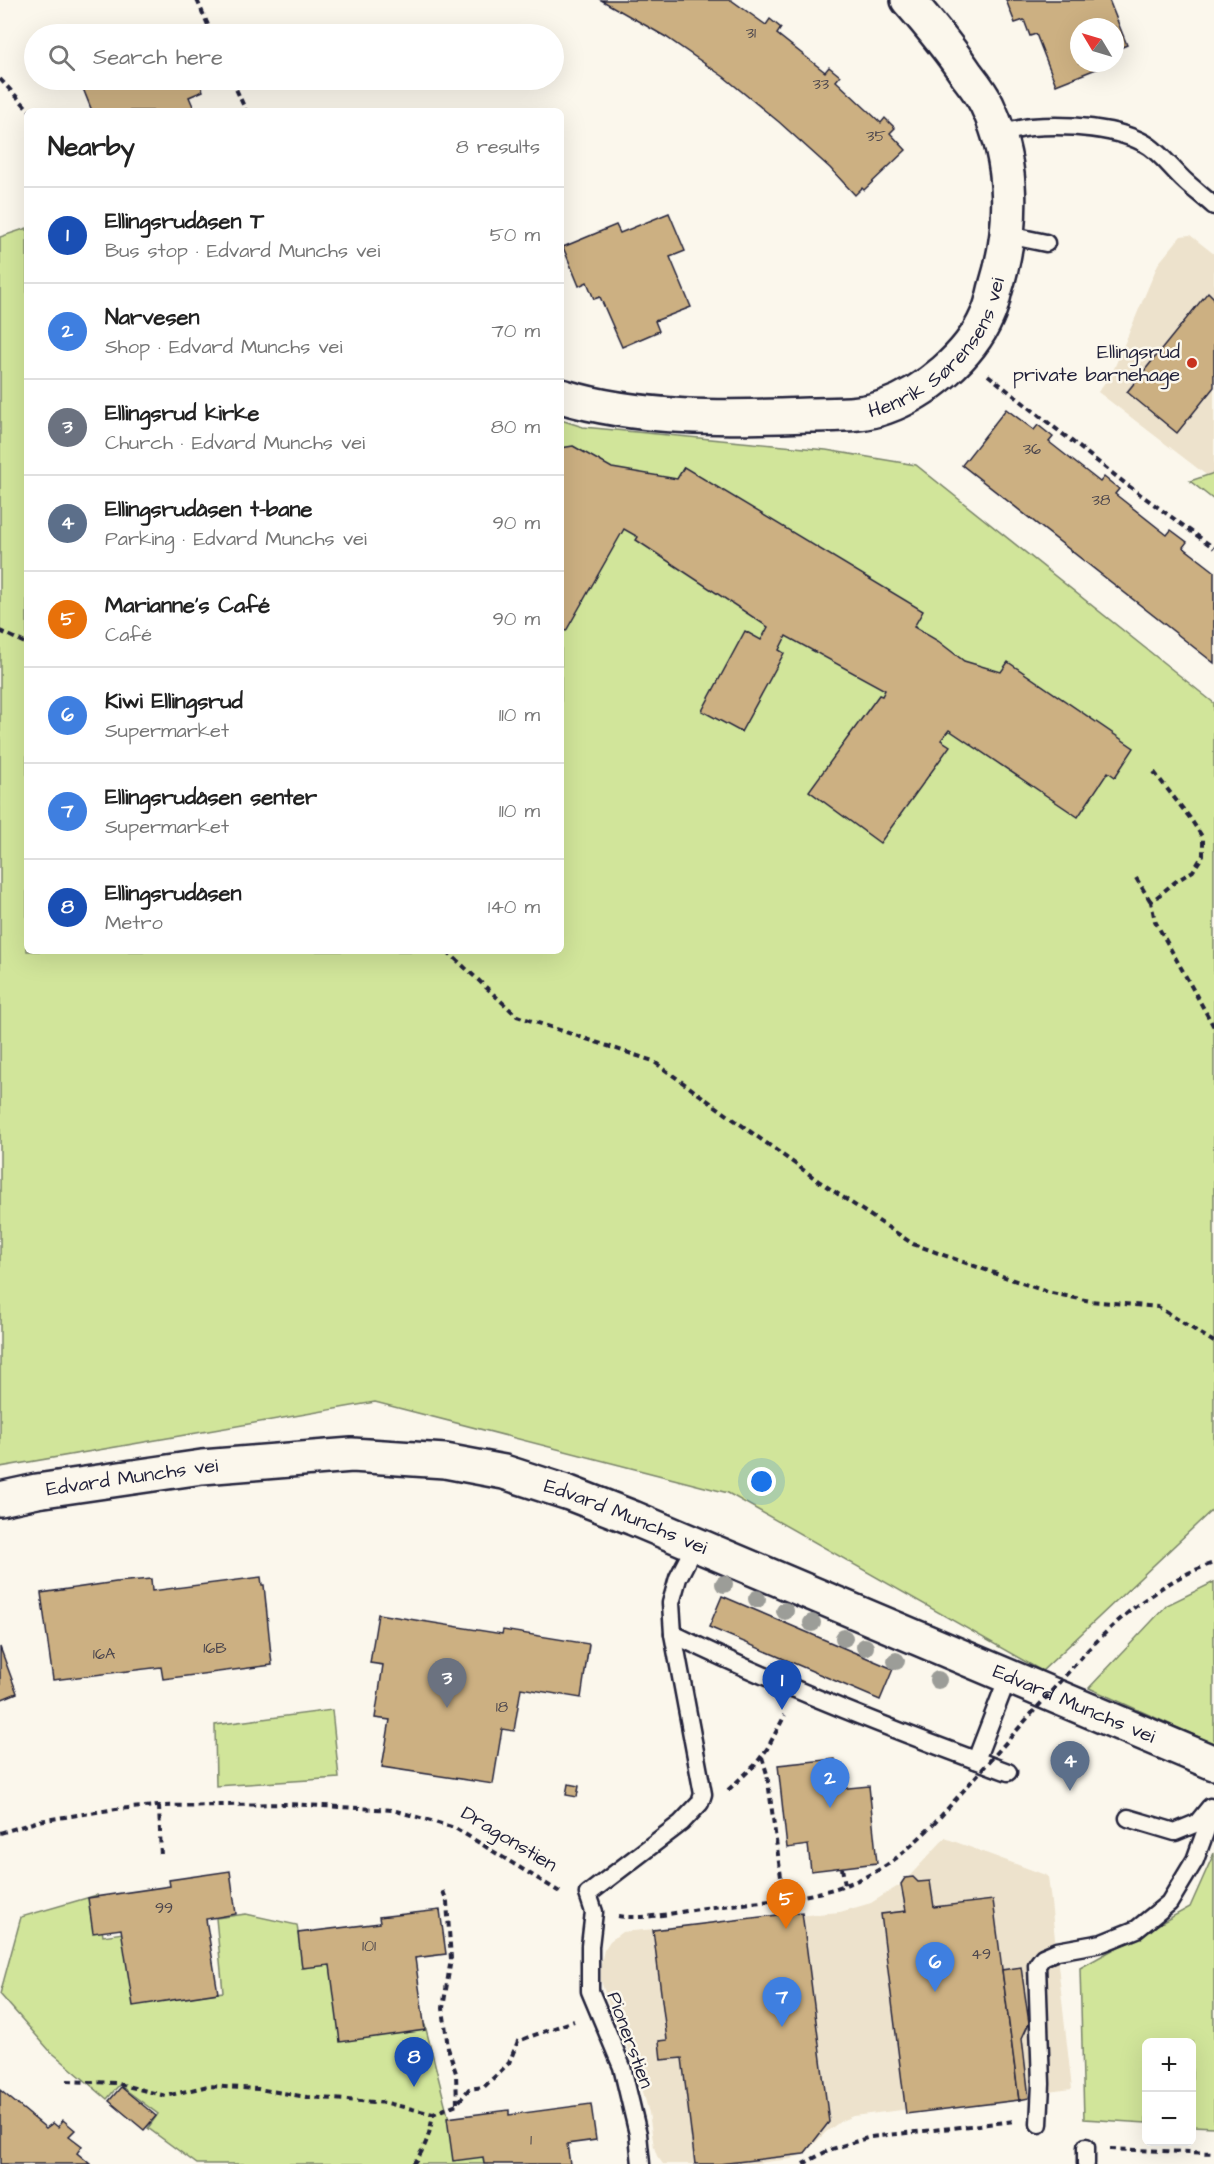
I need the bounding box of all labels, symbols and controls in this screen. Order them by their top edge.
north arrow [1070,18,1124,72]
house number: 31 [746,22,756,44]
search box [24,24,564,90]
icon: search [45,41,78,74]
text: Search here [93,42,223,73]
house number: 33 [813,73,829,95]
house number: 35 [866,125,886,147]
text: Nearby [48,129,135,165]
text: 8 results [456,133,540,161]
text: Ellingsrudåsen T [105,206,264,237]
text: 1 [66,221,69,249]
text: 50 m [490,221,540,249]
text: Bus stop · Edvard Munchs vei [105,237,380,265]
street label: Henrik Sørensens vei [865,275,1012,425]
text: Narvesen [105,302,199,333]
text: 2 [62,317,73,345]
text: 70 m [492,317,540,345]
text: Shop · Edvard Munchs vei [105,333,342,361]
place label: Ellingsrud private barnehage [1013,338,1180,390]
marker: Ellingsrud private barnehage [1185,356,1199,370]
text: Ellingsrud kirke [105,398,259,429]
text: 3 [62,413,73,441]
text: 80 m [491,413,540,441]
text: Church · Edvard Munchs vei [105,429,365,457]
house number: 36 [1023,438,1041,460]
house number: 38 [1092,489,1110,511]
text: Ellingsrudåsen t-bane [105,494,312,525]
text: 4 [61,509,74,537]
text: 90 m [492,509,540,537]
text: Parking · Edvard Munchs vei [105,525,367,553]
text: Marianne's Café [105,590,270,621]
text: 5 [60,605,75,633]
text: 90 m [492,605,540,633]
text: Café [105,621,152,649]
text: Kiwi Ellingsrud [105,686,243,717]
text: 6 [61,701,74,729]
text: 110 m [499,701,540,729]
text: Supermarket [105,717,229,745]
text: Ellingsrudåsen senter [105,782,317,813]
text: 7 [61,797,74,825]
text: 110 m [499,797,540,825]
text: Supermarket [105,813,229,841]
text: Ellingsrudåsen [105,878,241,909]
text: 8 [61,893,74,921]
text: 140 m [488,893,540,921]
text: Metro [105,909,163,937]
street label: Edvard Munchs vei [44,1452,219,1504]
your location [747,1467,776,1496]
street label: Edvard Munchs vei [541,1472,712,1562]
house number: 16B [203,1637,227,1659]
house number: 16A [93,1643,115,1665]
street label: Edvard Munchs vei [989,1657,1159,1751]
pin: 3 [428,1658,466,1708]
pin: 1 [762,1660,802,1710]
house number: 18 [496,1696,508,1718]
pin: 4 [1050,1742,1090,1791]
pin: 2 [810,1758,850,1808]
street label: Dragonstien [455,1799,562,1880]
pin: 5 [766,1880,806,1929]
house number: 99 [155,1897,173,1919]
house number: 101 [362,1935,376,1957]
pin: 6 [916,1942,954,1992]
house number: 49 [971,1943,991,1965]
pin: 7 [762,1978,802,2027]
street label: Pionerstien [600,1988,660,2092]
pin: 8 [394,2038,434,2087]
map controls [1142,2038,1196,2146]
button: + [1142,2038,1196,2092]
button: − [1142,2092,1196,2146]
house number: 1 [530,2129,532,2151]

